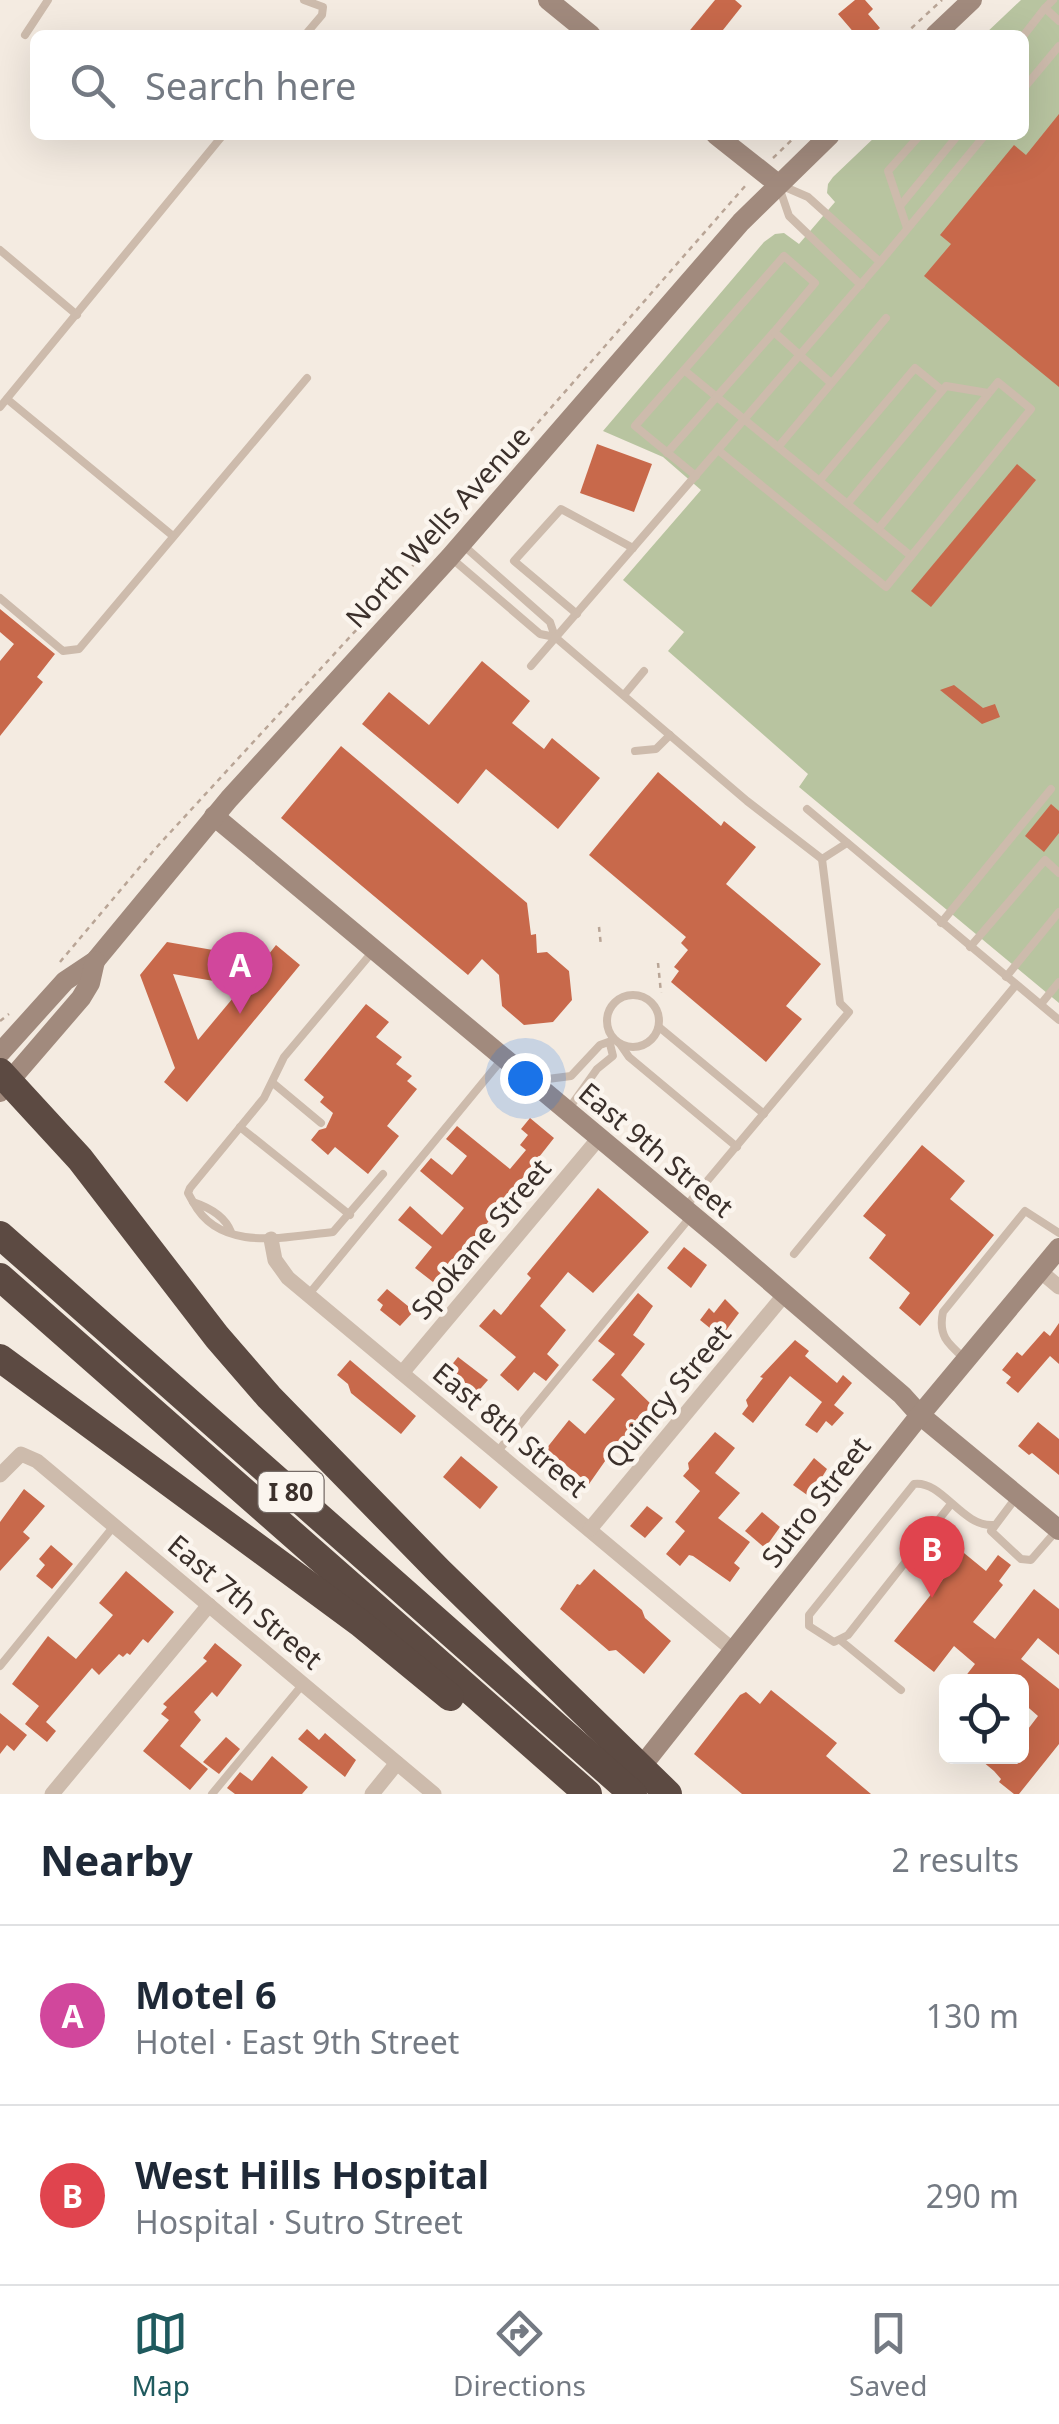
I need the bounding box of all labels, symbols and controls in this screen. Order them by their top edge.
search box [30,30,1029,140]
icon: search [65,58,120,113]
text: Search here [145,59,356,111]
street label: North Wells Avenue [336,417,538,635]
pin: A [208,932,272,1014]
your location [500,1053,551,1104]
street label: East 9th Street [571,1073,742,1225]
street label: Spokane Street [402,1150,559,1327]
street label: Quincy Street [596,1315,739,1475]
street label: East 8th Street [425,1353,596,1505]
street label: Sutro Street [752,1428,878,1575]
road number: I 80 [258,1472,324,1512]
pin: B [900,1516,964,1598]
street label: East 7th Street [160,1525,331,1677]
map controls [939,1674,1029,1764]
button: locate [939,1674,1029,1764]
text: Nearby [40,1831,193,1888]
text: 2 results [892,1838,1019,1881]
text: Motel 6 [135,1968,277,2020]
text: A [61,1994,84,2037]
text: 130 m [926,1994,1019,2037]
text: Hotel · East 9th Street [135,2020,459,2063]
text: West Hills Hospital [135,2148,489,2200]
text: B [62,2174,83,2217]
text: 290 m [926,2174,1019,2217]
text: Hospital · Sutro Street [135,2200,463,2243]
tab: Map [132,2306,190,2404]
tab: Directions [453,2306,586,2404]
tab: Saved [849,2306,927,2404]

